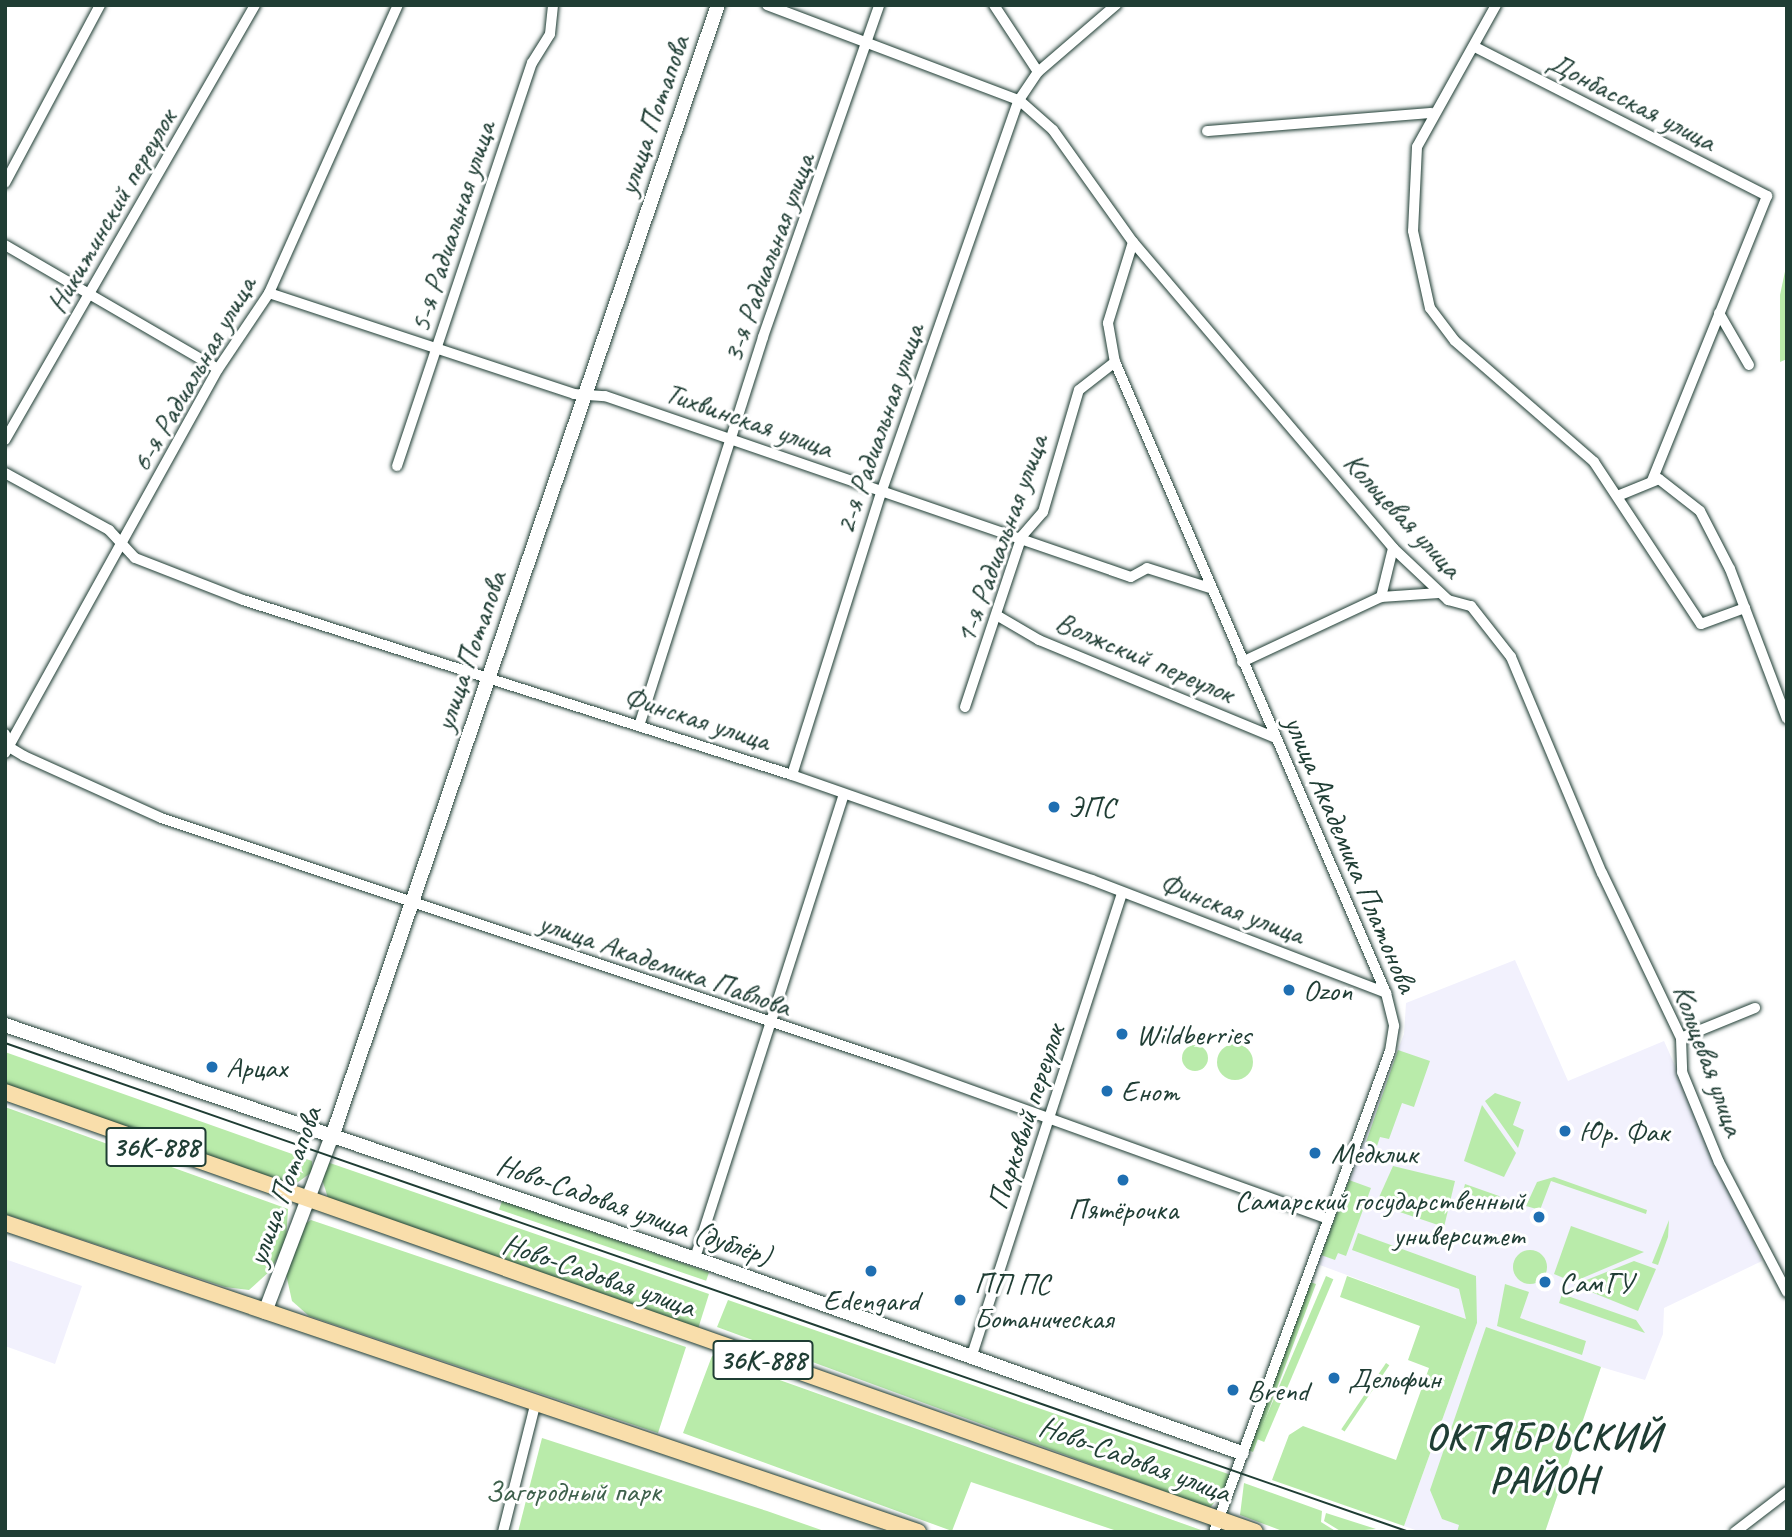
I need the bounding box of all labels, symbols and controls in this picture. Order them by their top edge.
street label: улица Потапова [609,31,697,199]
street label: Донбасская улица [1541,43,1723,159]
street label: Никитинский переулок [38,103,184,319]
street label: 5-я Радиальная улица [401,116,503,338]
street label: 3-я Радиальная улица [713,148,823,368]
street label: 6-я Радиальная улица [122,269,264,479]
street label: 2-я Радиальная улица [826,319,932,539]
street label: Тихвинская улица [660,374,838,466]
street label: 1-я Радиальная улица [946,429,1056,649]
street label: Кольцевая улица [1335,444,1471,586]
street label: улица Потапова [426,567,514,735]
street label: Волжский переулок [1050,603,1240,711]
street label: Финская улица [619,677,775,759]
street label: улица Академика Платонова [1276,710,1426,998]
place label: ЭПС [1068,789,1115,825]
marker: ЭПС [1046,799,1062,815]
street label: Финская улица [1155,864,1309,952]
street label: улица Академика Павлова [535,904,795,1024]
place label: Ozon [1303,972,1352,1008]
street label: Кольцевая улица [1665,978,1753,1142]
marker: Ozon [1281,982,1297,998]
place label: Wildberries [1136,1016,1251,1052]
street label: Парковый переулок [979,1020,1073,1214]
marker: Wildberries [1114,1026,1130,1042]
place label: Арцах [226,1049,287,1085]
marker: Арцах [204,1059,220,1075]
place label: Енот [1121,1073,1179,1109]
marker: Енот [1099,1083,1115,1099]
street label: улица Потапова [239,1102,329,1270]
place label: Юр. Фак [1579,1113,1669,1149]
road number: 36К-888 [105,1122,207,1172]
marker: Юр. Фак [1557,1123,1573,1139]
place label: Медклик [1331,1135,1417,1171]
marker: Медклик [1305,1143,1325,1163]
street label: Ново-Садовая улица (дублёр) [491,1146,777,1274]
marker: Пятёрочка [1115,1172,1131,1188]
place label: Самарский государственный университет [1234,1182,1525,1252]
place label: Пятёрочка [1068,1191,1178,1227]
marker: Самарский государственный университет [1531,1209,1547,1225]
street label: Ново-Садовая улица [497,1225,701,1325]
marker: Edengard [863,1263,879,1279]
place label: СамГУ [1559,1264,1633,1300]
place label: ПП ПС Ботаническая [974,1265,1113,1336]
marker: СамГУ [1537,1274,1553,1290]
place label: Edengard [823,1282,919,1318]
marker: ПП ПС Ботаническая [952,1292,968,1308]
road number: 36К-888 [712,1336,814,1384]
place label: Дельфин [1348,1360,1441,1396]
marker: Дельфин [1326,1370,1342,1386]
place label: Brend [1247,1372,1308,1408]
marker: Brend [1225,1382,1241,1398]
street label: Ново-Садовая улица [1034,1407,1236,1511]
district label: ОКТЯБРЬСКИЙ РАЙОН [1424,1416,1664,1503]
park label: Загородный парк [485,1473,661,1509]

